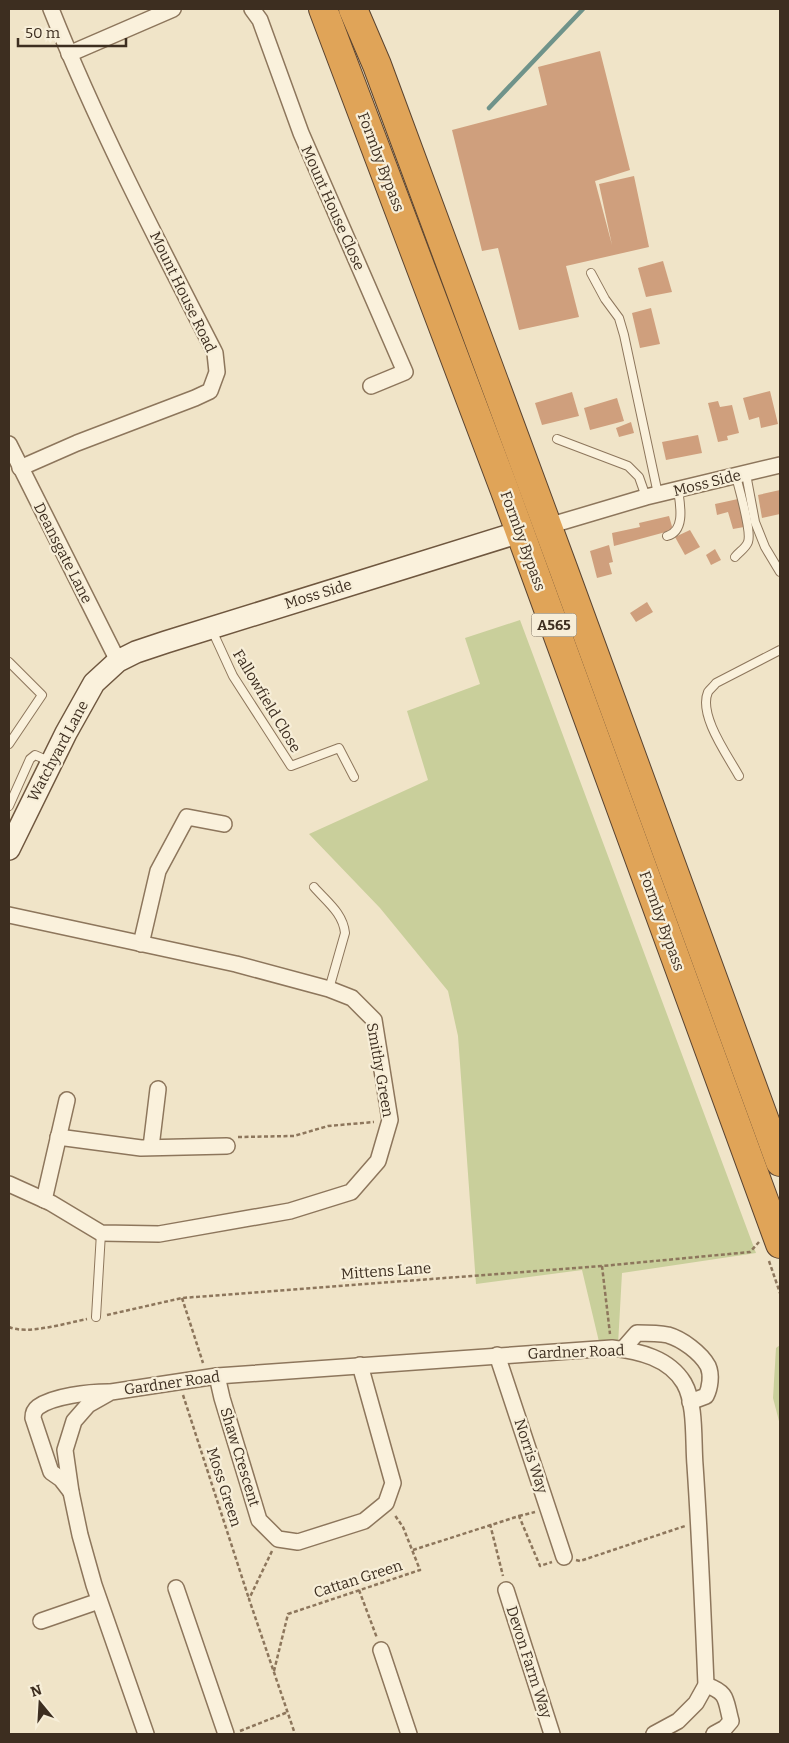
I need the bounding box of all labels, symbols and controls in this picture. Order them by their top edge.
scale bar [18,15,125,47]
text: 50 m [25,24,61,42]
street label: Formby Bypass [354,110,408,214]
street label: Mount House Close [297,143,369,273]
street label: Mount House Road [146,229,220,355]
street label: Moss Side [671,466,743,500]
street label: Formby Bypass [497,489,549,593]
street label: Deansgate Lane [30,500,96,606]
street label: Moss Side [282,575,354,613]
road number: A565 [532,614,576,636]
street label: Fallowfield Close [229,646,305,756]
street label: Watchyard Lane [24,697,92,805]
street label: Formby Bypass [636,869,688,973]
street label: Smithy Green [363,1021,397,1119]
street label: Mittens Lane [340,1259,432,1283]
street label: Gardner Road [527,1341,625,1363]
street label: Gardner Road [123,1367,221,1399]
street label: Shaw Crescent [216,1405,264,1509]
street label: Norris Way [510,1416,552,1496]
street label: Moss Green [203,1445,245,1529]
street label: Cattan Green [311,1556,405,1602]
street label: Devon Farm Way [502,1604,556,1721]
north arrow [15,1678,65,1728]
text: N [28,1681,44,1701]

